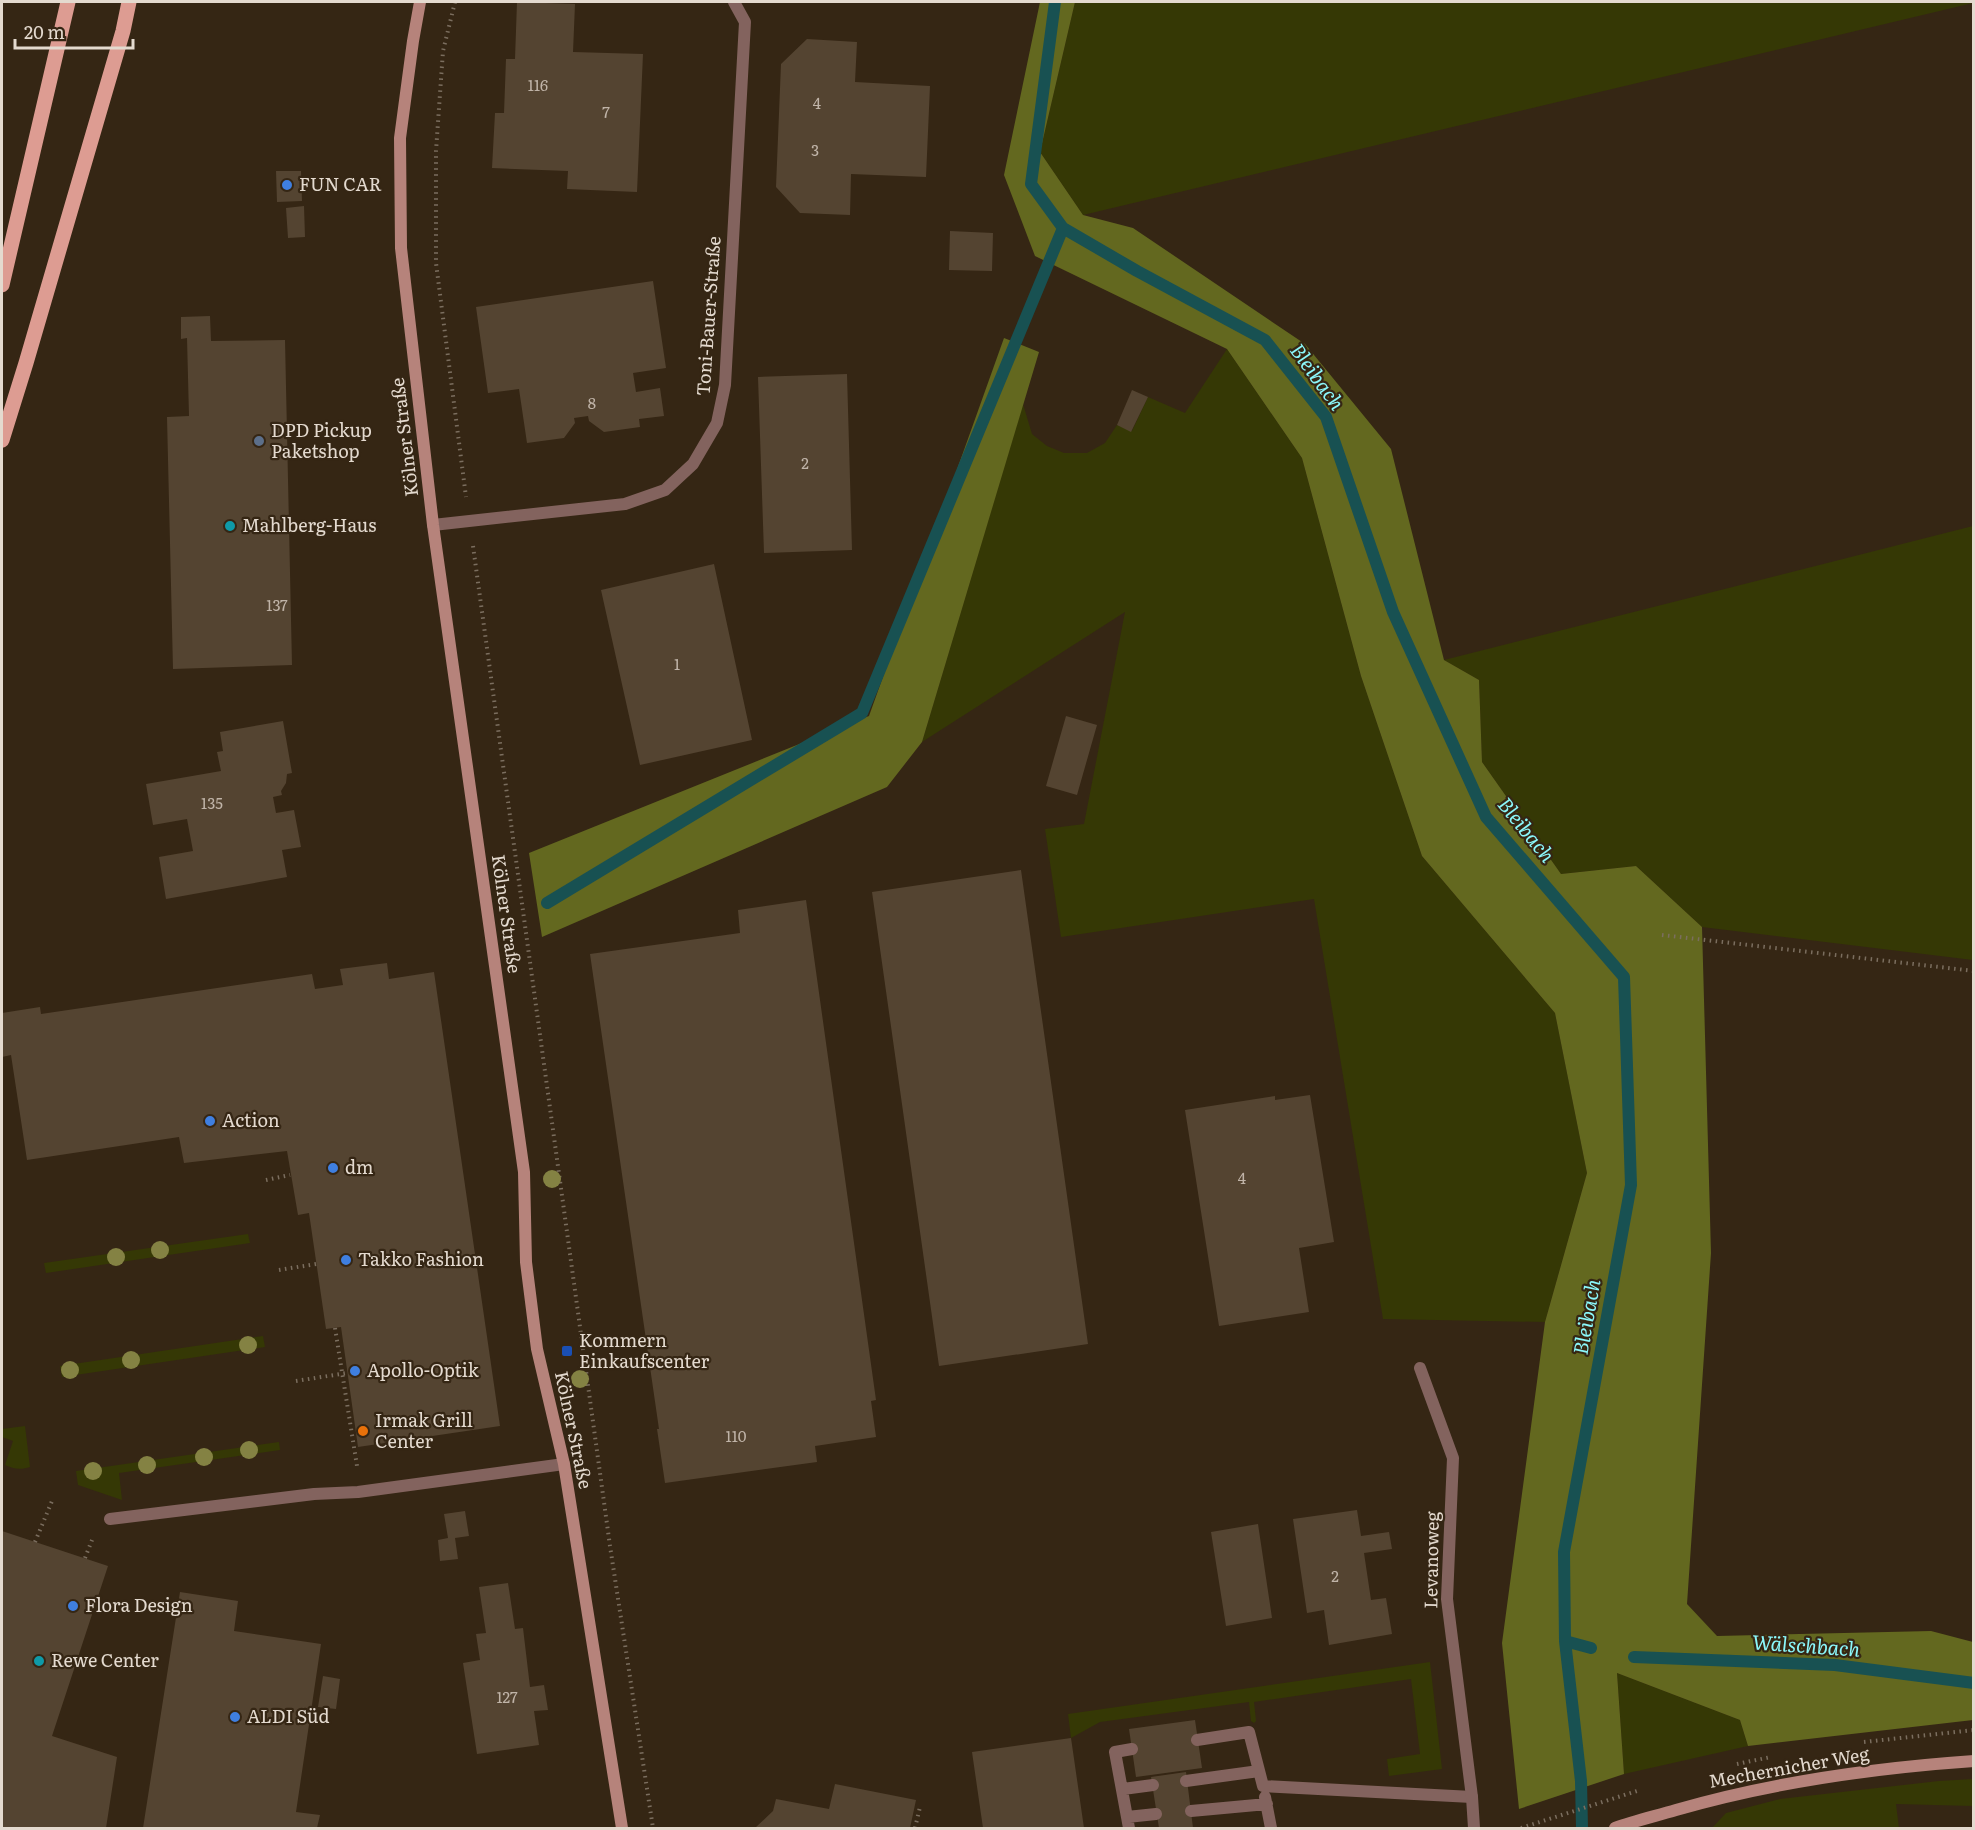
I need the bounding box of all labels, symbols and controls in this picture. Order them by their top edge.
scale bar [15,12,134,50]
text: 20 m [24,18,65,45]
house number: 116 [528,73,548,96]
house number: 4 [813,91,821,114]
house number: 7 [602,100,610,123]
house number: 3 [811,138,819,161]
place label: FUN CAR [299,170,382,197]
marker: FUN CAR [280,178,294,192]
street label: Toni-Bauer-Straße [688,235,727,397]
water label: Bleibach [1284,336,1353,416]
street label: Kölner Straße [383,376,424,498]
house number: 8 [588,391,596,414]
place label: DPD Pickup Paketshop [271,416,372,464]
marker: DPD Pickup Paketshop [252,434,266,448]
house number: 2 [801,451,809,474]
place label: Mahlberg-Haus [242,511,376,538]
marker: Mahlberg-Haus [223,519,237,533]
house number: 137 [266,593,288,616]
house number: 1 [674,652,680,675]
water label: Bleibach [1492,790,1563,868]
house number: 135 [201,791,223,814]
street label: Kölner Straße [486,853,529,975]
place label: Action [222,1106,280,1133]
marker: Action [203,1114,217,1128]
place label: dm [345,1153,373,1180]
marker: dm [326,1161,340,1175]
house number: 4 [1238,1166,1246,1189]
place label: Takko Fashion [358,1245,484,1272]
marker: Takko Fashion [339,1253,353,1267]
water label: Bleibach [1564,1276,1606,1357]
place label: Kommern Einkaufscenter [579,1326,710,1374]
marker: Kommern Einkaufscenter [560,1344,574,1358]
place label: Apollo-Optik [367,1356,480,1383]
marker: Apollo-Optik [348,1364,362,1378]
street label: Kölner Straße [549,1368,600,1491]
place label: Irmak Grill Center [375,1406,473,1454]
marker: Irmak Grill Center [356,1424,370,1438]
house number: 110 [726,1424,747,1447]
street label: Levanoweg [1416,1510,1445,1609]
house number: 2 [1331,1564,1339,1587]
place label: Flora Design [85,1591,193,1618]
marker: Flora Design [66,1599,80,1613]
water label: Wälschbach [1751,1625,1861,1663]
place label: Rewe Center [51,1646,159,1673]
marker: Rewe Center [32,1654,46,1668]
house number: 127 [496,1685,518,1708]
place label: ALDI Süd [247,1702,329,1729]
marker: ALDI Süd [228,1710,242,1724]
street label: Mechernicher Weg [1706,1739,1872,1794]

